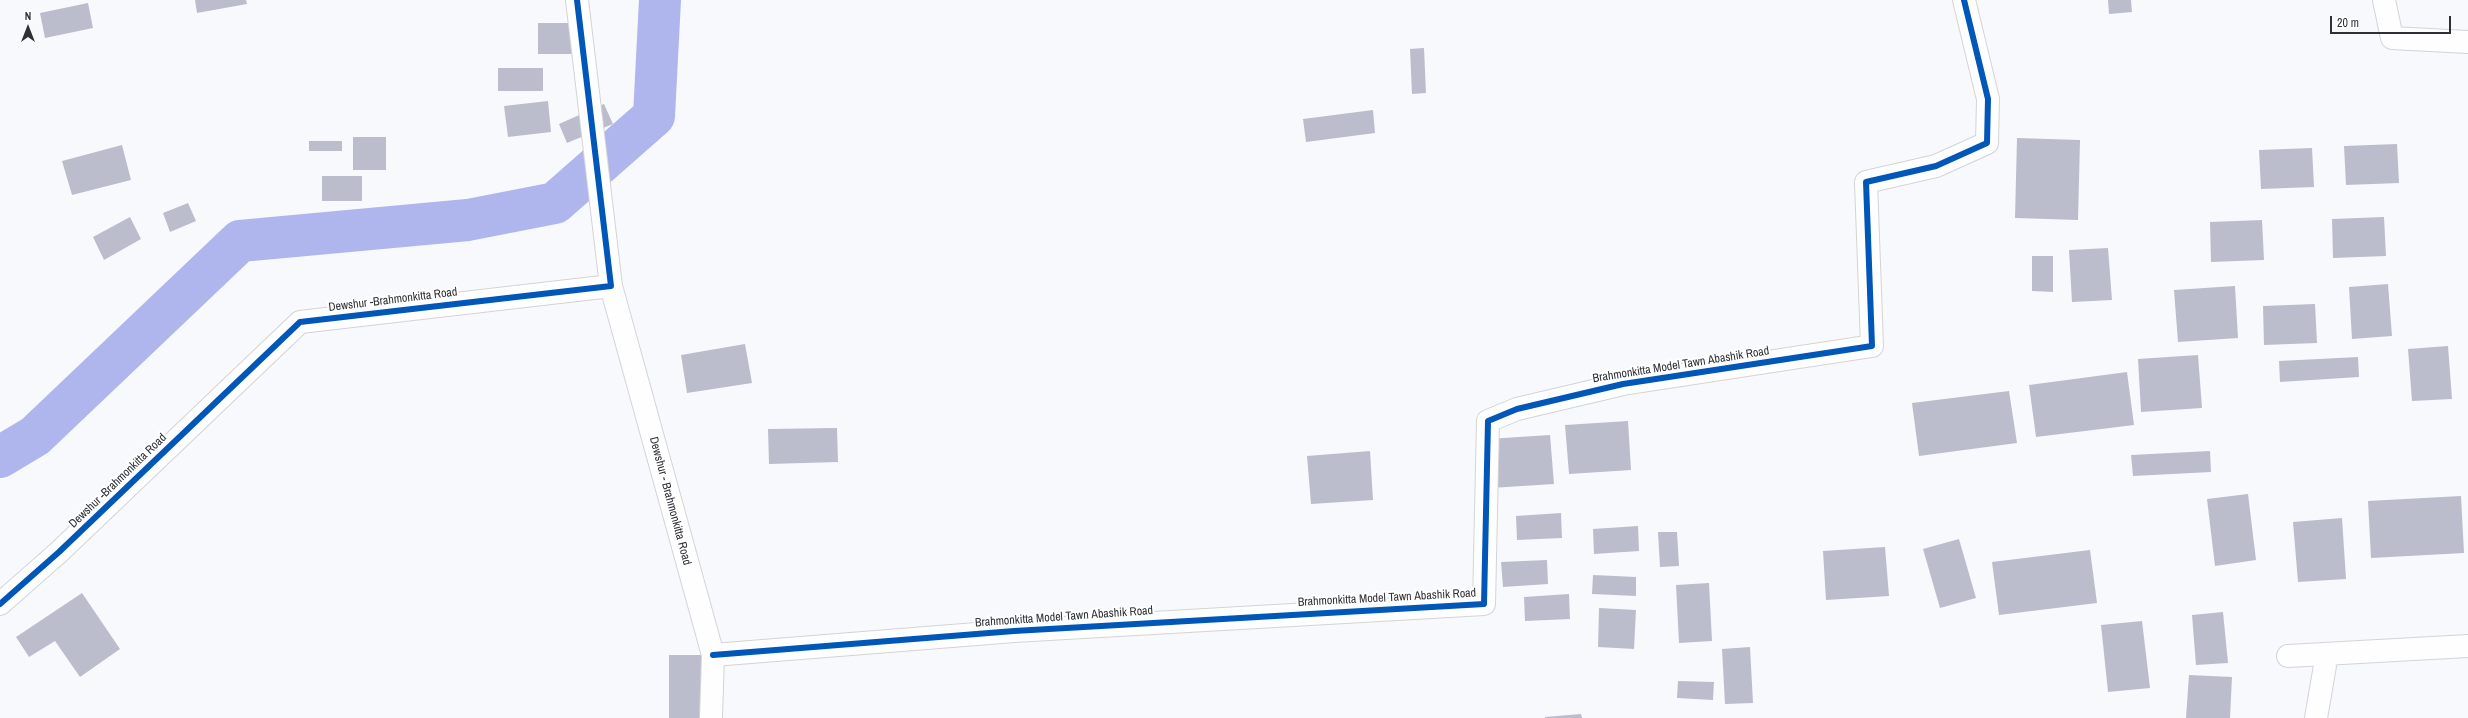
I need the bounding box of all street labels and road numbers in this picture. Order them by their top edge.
street label: Dewshur -Brahmonkitta Road [328,285,458,315]
street label: Brahmonkitta Model Tawn Abashik Road [1592,344,1770,386]
street label: Dewshur -Brahmonkitta Road [66,431,170,531]
street label: Dewshur - Brahmonkitta Road [646,435,694,567]
street label: Brahmonkitta Model Tawn Abashik Road [1297,586,1477,610]
street label: Brahmonkitta Model Tawn Abashik Road [974,604,1154,630]

